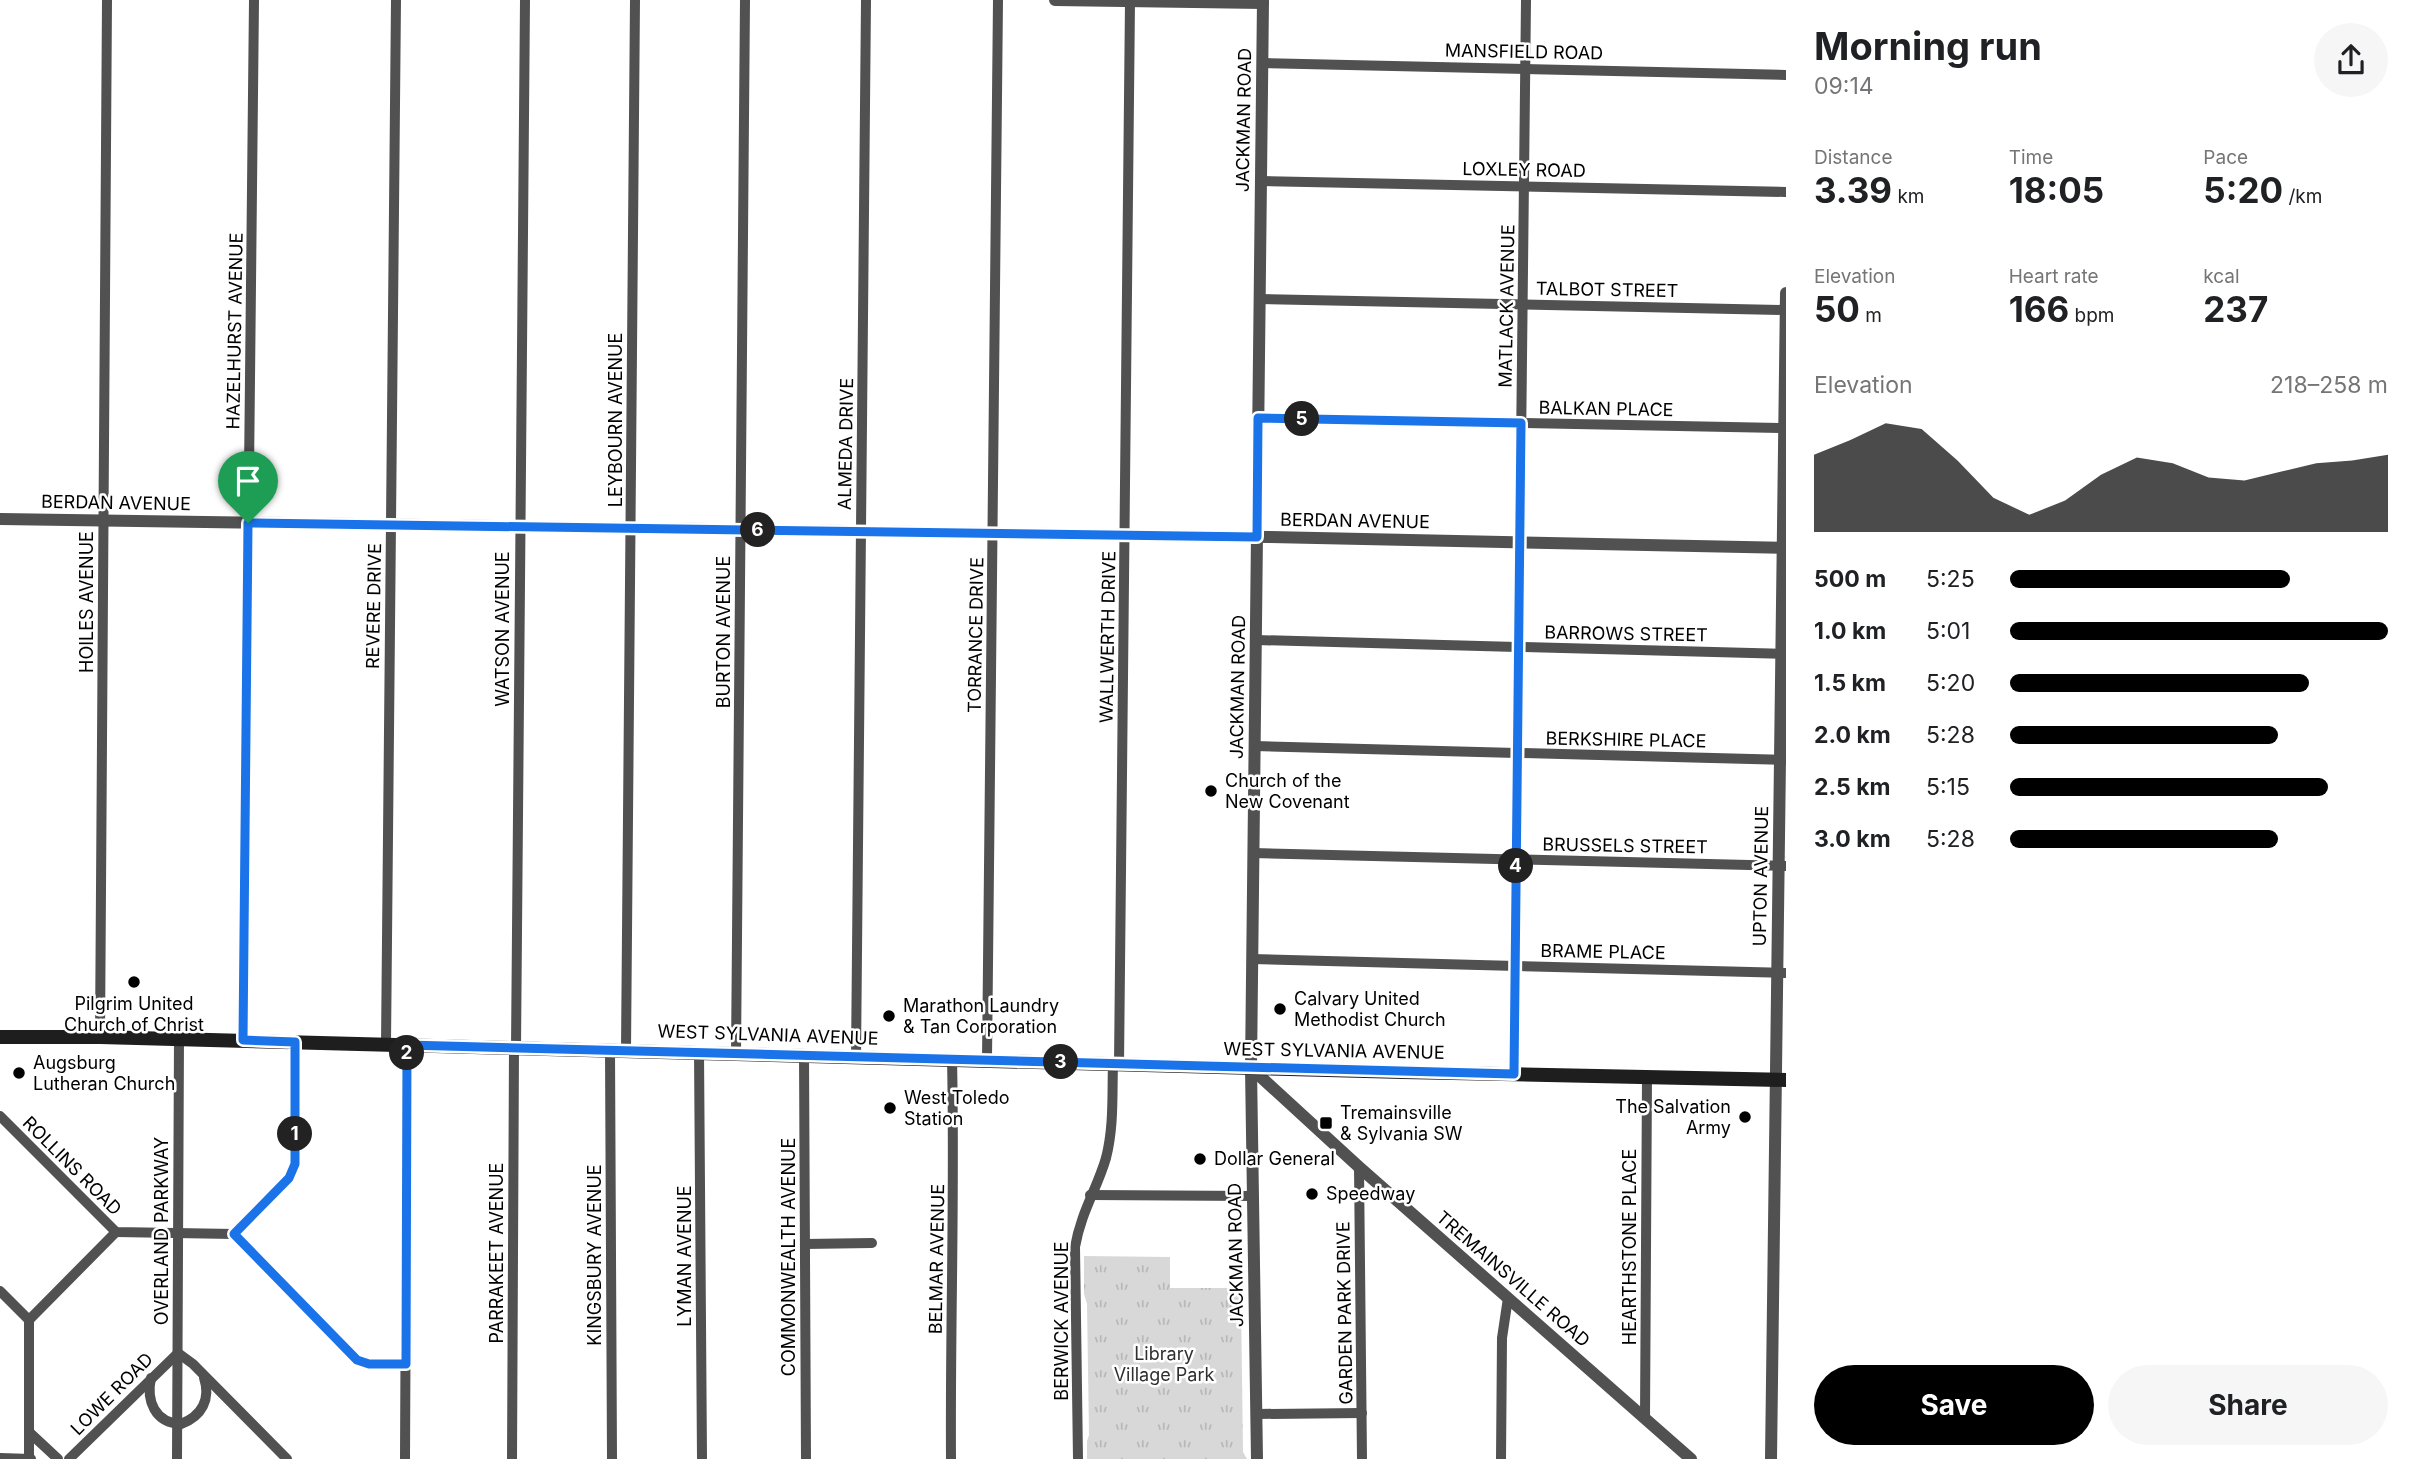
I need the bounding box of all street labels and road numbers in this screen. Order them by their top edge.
street label: MANSFIELD ROAD [1445,40,1603,63]
street label: JACKMAN ROAD [1232,48,1255,192]
street label: LOXLEY ROAD [1462,158,1586,181]
street label: MATLACK AVENUE [1495,224,1518,388]
street label: HAZELHURST AVENUE [222,232,247,430]
street label: TALBOT STREET [1536,278,1678,301]
street label: LEYBOURN AVENUE [605,333,626,507]
street label: ALMEDA DRIVE [834,378,857,510]
street label: BALKAN PLACE [1538,397,1674,420]
street label: BERDAN AVENUE [41,491,191,514]
street label: BERDAN AVENUE [1280,509,1430,532]
street label: HOILES AVENUE [76,531,97,673]
street label: REVERE DRIVE [362,543,385,669]
street label: WATSON AVENUE [492,551,513,707]
street label: WALLWERTH DRIVE [1095,551,1120,723]
street label: BURTON AVENUE [713,556,734,708]
street label: TORRANCE DRIVE [964,557,987,713]
street label: JACKMAN ROAD [1226,615,1249,759]
street label: BARROWS STREET [1544,622,1708,645]
street label: BERKSHIRE PLACE [1545,728,1707,751]
street label: UPTON AVENUE [1749,806,1772,946]
street label: BRUSSELS STREET [1542,834,1708,857]
street label: BRAME PLACE [1540,940,1666,963]
street label: WEST SYLVANIA AVENUE [657,1020,879,1049]
street label: WEST SYLVANIA AVENUE [1223,1038,1445,1063]
street label: ROLLINS ROAD [19,1112,126,1219]
street label: OVERLAND PARKWAY [151,1137,172,1325]
street label: COMMONWEALTH AVENUE [778,1138,799,1376]
street label: HEARTHSTONE PLACE [1619,1149,1640,1345]
street label: PARRAKEET AVENUE [486,1163,507,1343]
street label: KINGSBURY AVENUE [584,1164,605,1346]
street label: JACKMAN ROAD [1224,1183,1247,1327]
street label: BELMAR AVENUE [925,1184,948,1334]
street label: LYMAN AVENUE [674,1185,695,1327]
street label: TREMAINSVILLE ROAD [1432,1206,1594,1351]
street label: GARDEN PARK DRIVE [1332,1221,1357,1405]
street label: BERWICK AVENUE [1051,1241,1072,1401]
street label: LOWE ROAD [66,1348,157,1439]

